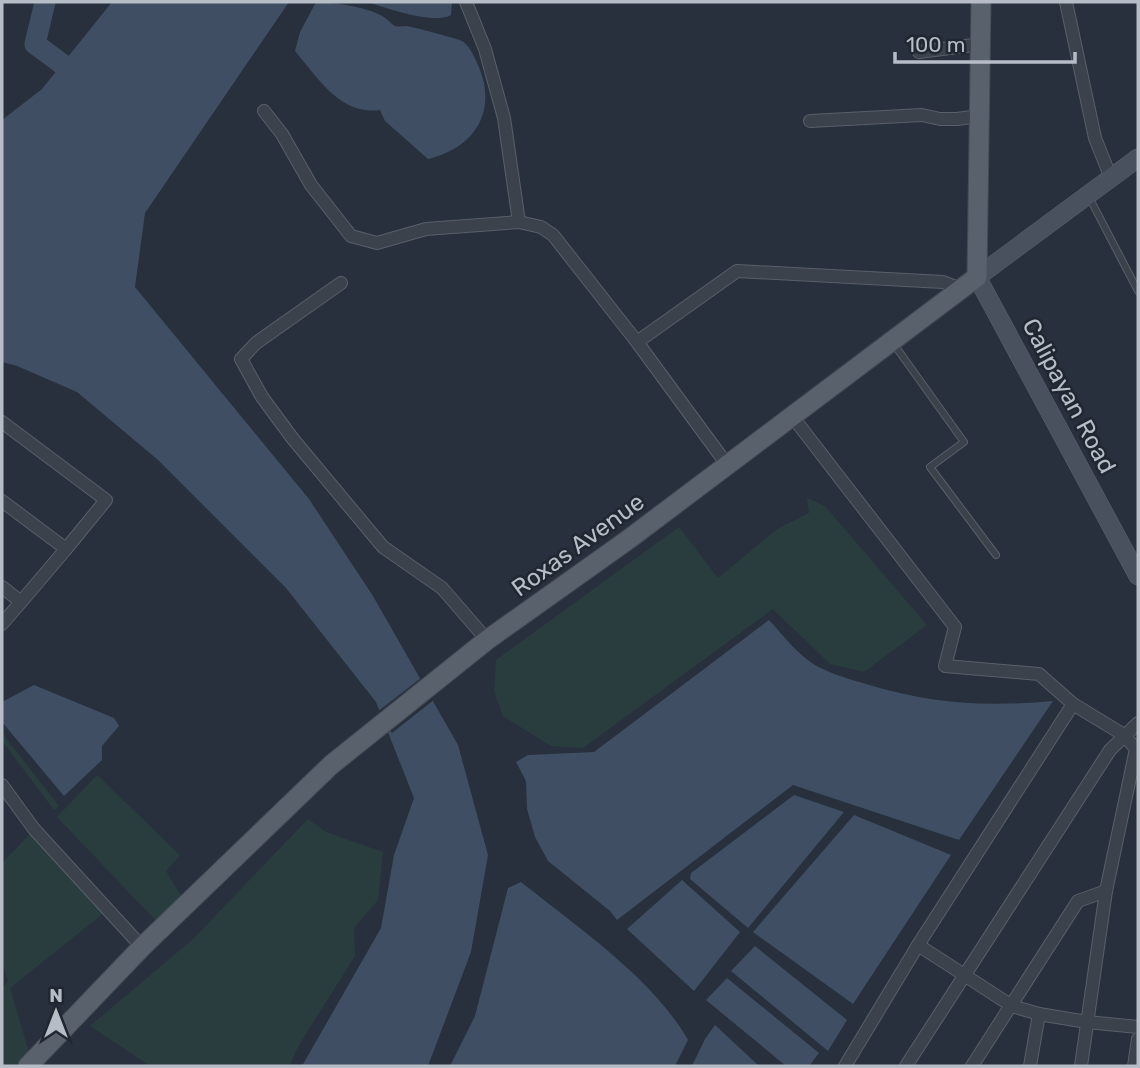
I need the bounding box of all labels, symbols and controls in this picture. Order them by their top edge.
scale bar [895,21,1075,65]
text: 100 m [906,32,965,57]
street label: Calipayan Road [1016,314,1122,478]
street label: Roxas Avenue [506,488,650,602]
north arrow [21,977,91,1047]
text: N [49,984,63,1007]

